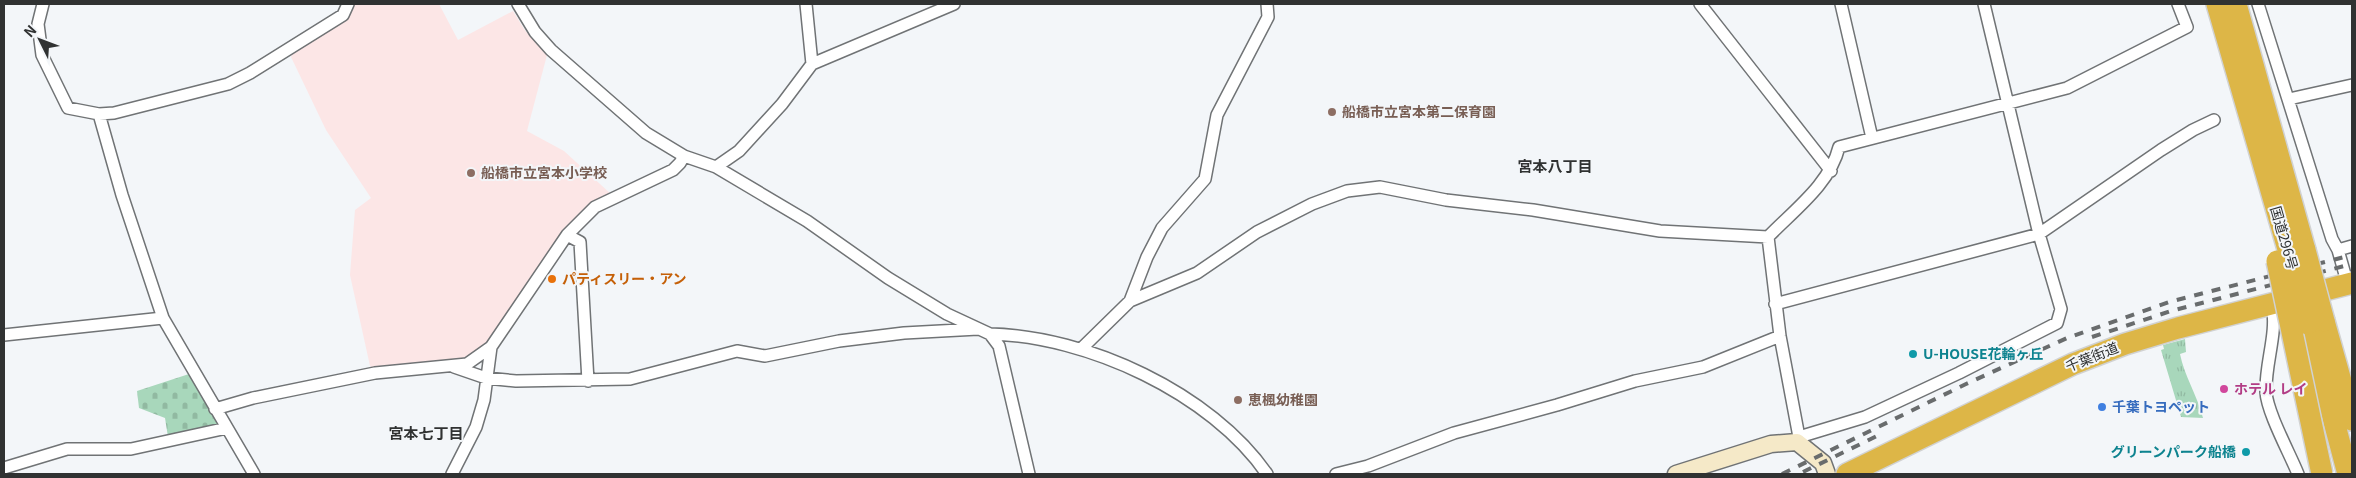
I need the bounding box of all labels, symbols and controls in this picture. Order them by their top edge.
north arrow [15,15,65,65]
text: N [19,20,41,41]
place label: 船橋市立宮本第二保育園 [1342,101,1496,121]
marker: 船橋市立宮本第二保育園 [1326,106,1338,118]
district label: 宮本八丁目 [1517,155,1593,176]
place label: 船橋市立宮本小学校 [481,162,607,182]
marker: 船橋市立宮本小学校 [465,167,477,179]
street label: 国道296号 [2266,204,2304,272]
place label: パティスリー・アン [562,268,687,288]
marker: パティスリー・アン [546,273,558,285]
street label: 千葉街道 [2062,336,2121,376]
place label: U-HOUSE花輪ヶ丘 [1923,343,2044,363]
marker: U-HOUSE花輪ヶ丘 [1907,348,1919,360]
place label: ホテル レイ [2234,378,2307,398]
marker: ホテル レイ [2218,383,2230,395]
place label: 恵楓幼稚園 [1248,389,1318,409]
marker: 恵楓幼稚園 [1232,394,1244,406]
place label: 千葉トヨペット [2112,396,2210,416]
marker: 千葉トヨペット [2096,401,2108,413]
district label: 宮本七丁目 [388,422,464,443]
place label: グリーンパーク船橋 [2111,441,2236,461]
marker: グリーンパーク船橋 [2240,446,2252,458]

